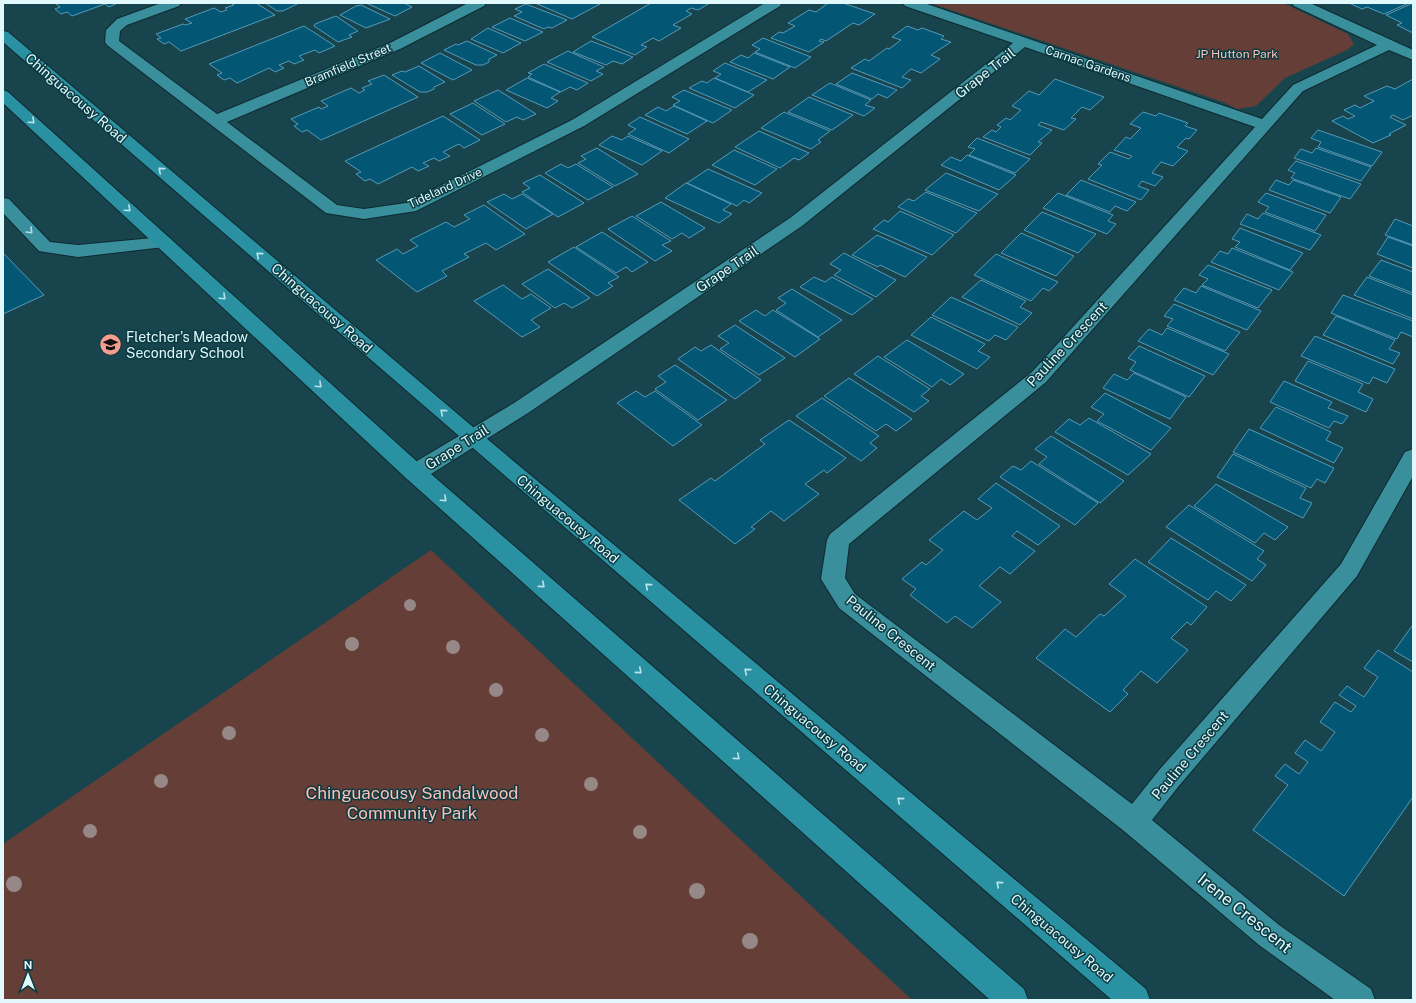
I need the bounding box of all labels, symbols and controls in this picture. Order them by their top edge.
street label: Bramfield Street [303,40,393,89]
street label: Carnac Gardens [1043,43,1133,85]
street label: Grape Trail [952,45,1018,101]
park label: JP Hutton Park [1196,47,1278,61]
street label: Chinguacousy Road [22,50,130,146]
one-way arrow [27,117,35,124]
street label: Tideland Drive [406,165,484,211]
one-way arrow [158,168,165,175]
one-way arrow [123,204,130,211]
one-way arrow [25,226,33,234]
street label: Grape Trail [693,242,761,296]
one-way arrow [257,252,264,259]
street label: Chinguacousy Road [268,260,376,356]
one-way arrow [219,292,226,299]
street label: Pauline Crescent [1023,298,1111,390]
place label: Fletcher's Meadow Secondary School [126,329,248,361]
school or university icon: Fletcher's Meadow Secondary School [97,332,123,358]
one-way arrow [314,380,322,388]
one-way arrow [440,410,448,417]
street label: Grape Trail [422,421,492,473]
street label: Chinguacousy Road [514,472,622,566]
one-way arrow [440,494,447,501]
one-way arrow [537,580,545,587]
one-way arrow [646,584,653,591]
street label: Pauline Crescent [843,592,939,674]
one-way arrow [635,666,642,673]
one-way arrow [745,668,752,675]
street label: Chinguacousy Road [761,681,869,775]
street label: Pauline Crescent [1148,708,1232,802]
one-way arrow [732,752,740,759]
park label: Chinguacousy Sandalwood Community Park [306,783,518,823]
one-way arrow [897,797,905,805]
street label: Irene Crescent [1194,869,1296,957]
one-way arrow [996,882,1004,889]
street label: Chinguacousy Road [1008,891,1116,985]
north arrow [8,955,48,995]
text: N [24,959,32,971]

